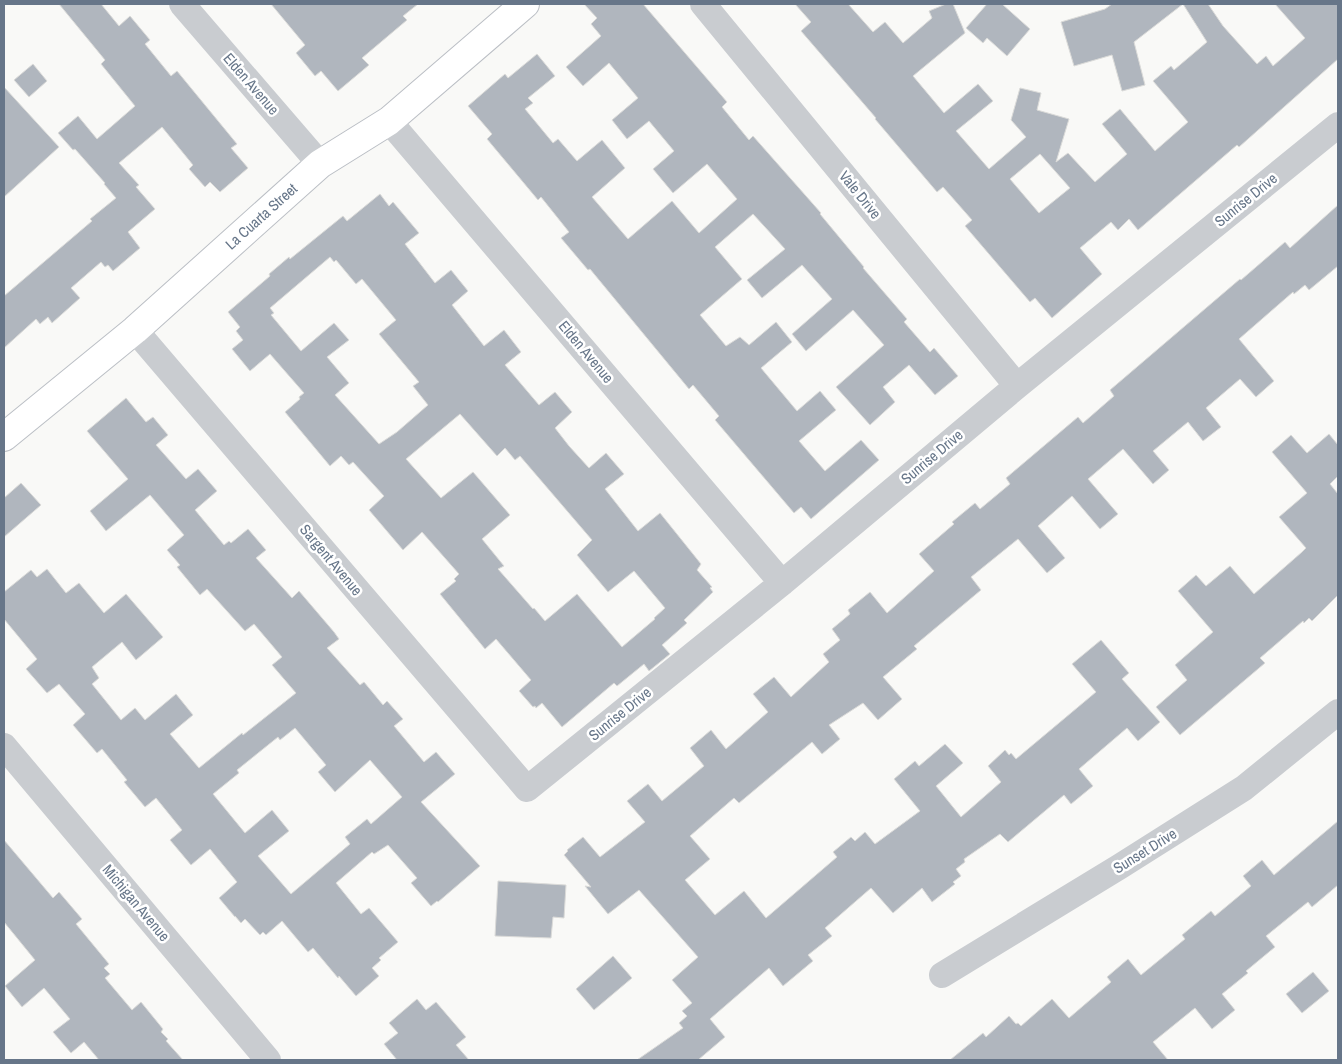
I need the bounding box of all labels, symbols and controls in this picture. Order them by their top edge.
street label: Elden Avenue [219,48,284,119]
street label: Vale Drive [834,166,886,223]
street label: Sunrise Drive [1210,168,1282,231]
street label: La Cuarta Street [220,178,302,254]
street label: Elden Avenue [554,316,619,388]
street label: Sunrise Drive [896,424,967,489]
street label: Sargent Avenue [295,519,368,600]
street label: Sunrise Drive [584,682,656,745]
street label: Sunset Drive [1109,823,1181,878]
street label: Michigan Avenue [98,860,175,946]

